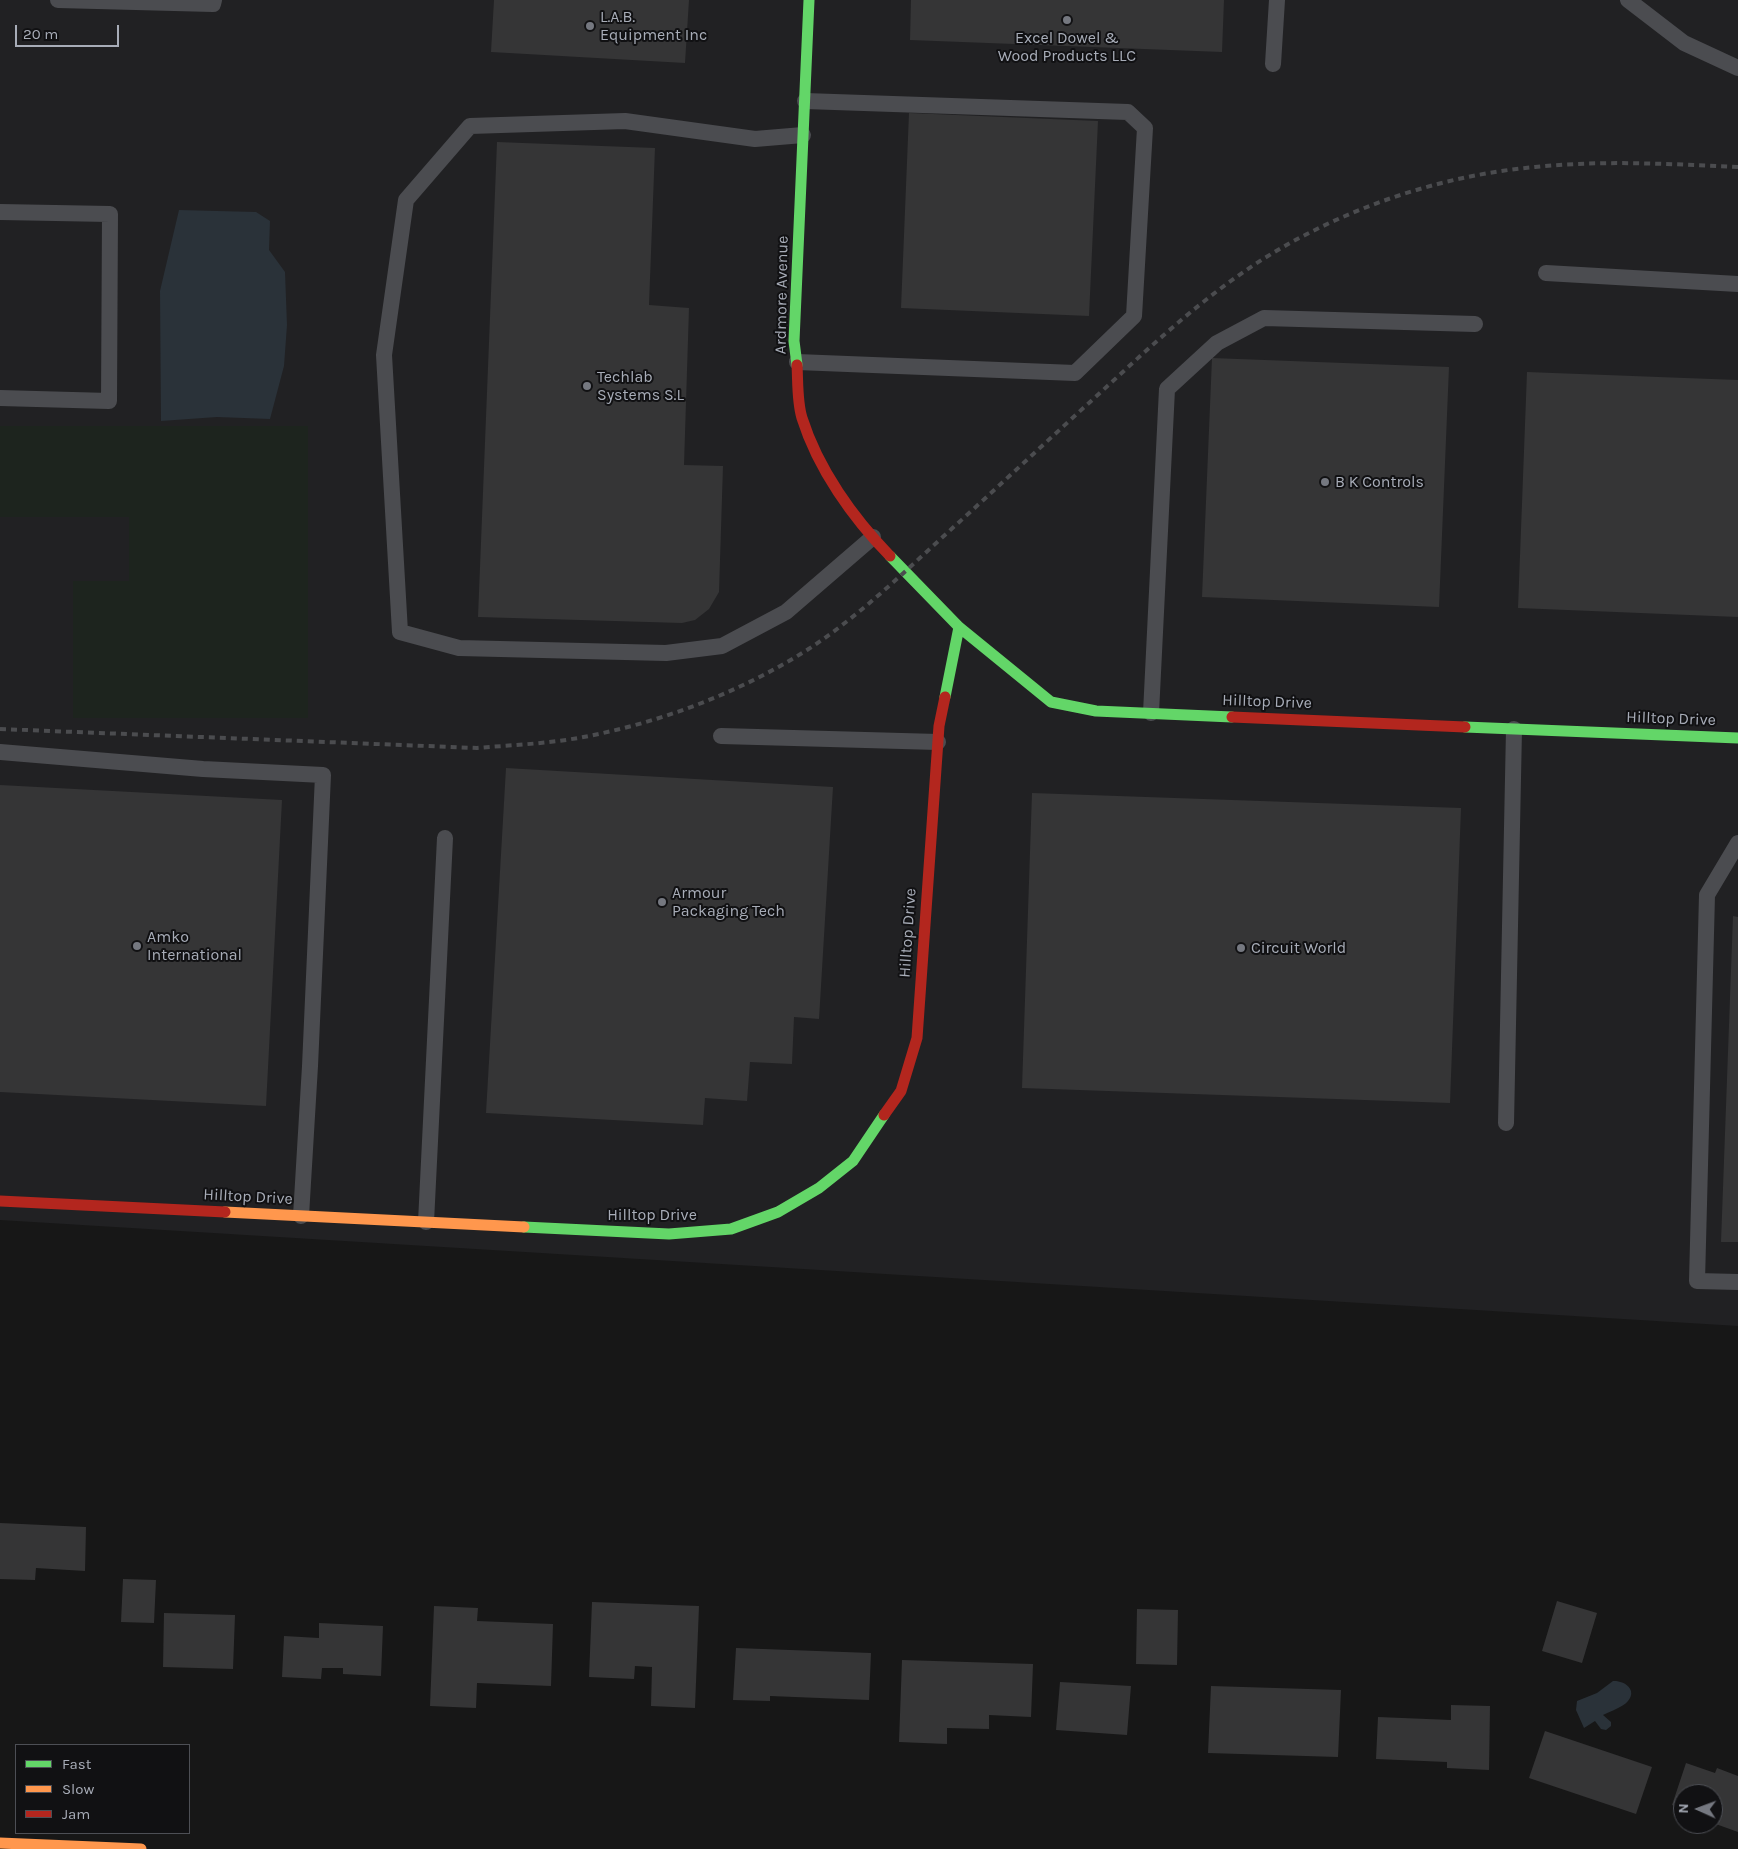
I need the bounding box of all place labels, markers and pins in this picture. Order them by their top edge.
place label: L.A.B. Equipment Inc [600,7,707,45]
marker: Excel Dowel & Wood Products LLC [1061,14,1073,26]
marker: L.A.B. Equipment Inc [584,20,596,32]
place label: Excel Dowel & Wood Products LLC [998,28,1136,66]
place label: Techlab Systems S.L [597,367,684,405]
marker: Techlab Systems S.L [581,380,593,392]
place label: B K Controls [1335,472,1424,492]
marker: B K Controls [1319,476,1331,488]
place label: Armour Packaging Tech [672,883,785,921]
marker: Armour Packaging Tech [656,896,668,908]
place label: Amko International [147,927,242,965]
place label: Circuit World [1251,938,1346,958]
marker: Amko International [131,940,143,952]
marker: Circuit World [1235,942,1247,954]

